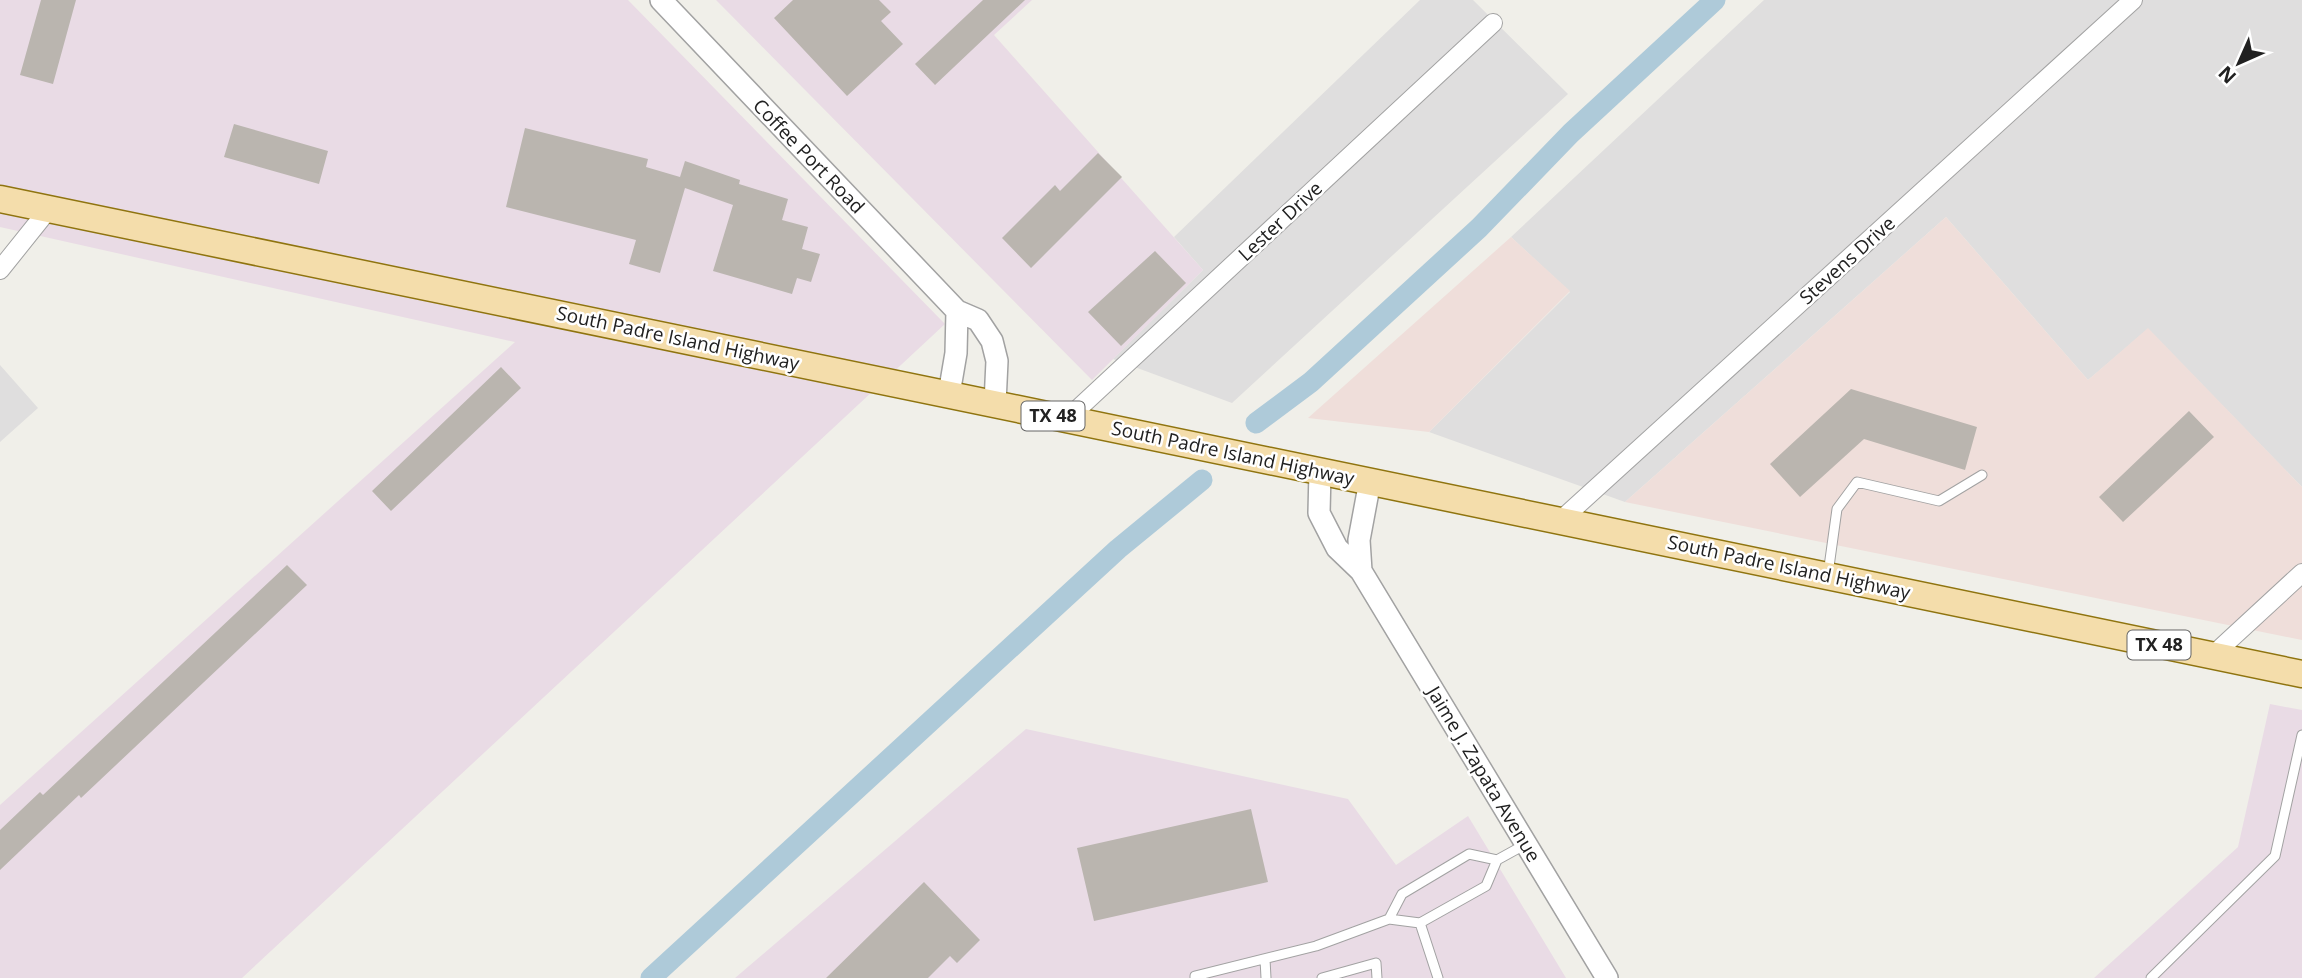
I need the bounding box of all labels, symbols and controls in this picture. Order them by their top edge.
north arrow [2204,28,2274,98]
text: N [2212,60,2242,90]
street label: Coffee Port Road [748,93,870,219]
street label: Lester Drive [1232,175,1328,267]
street label: Stevens Drive [1794,210,1900,310]
street label: South Padre Island Highway [554,300,802,377]
road number: TX 48 [1021,402,1084,430]
street label: South Padre Island Highway [1109,415,1357,492]
street label: South Padre Island Highway [1665,529,1913,606]
road number: TX 48 [2128,630,2190,660]
street label: Jaime J. Zapata Avenue [1420,680,1547,867]

